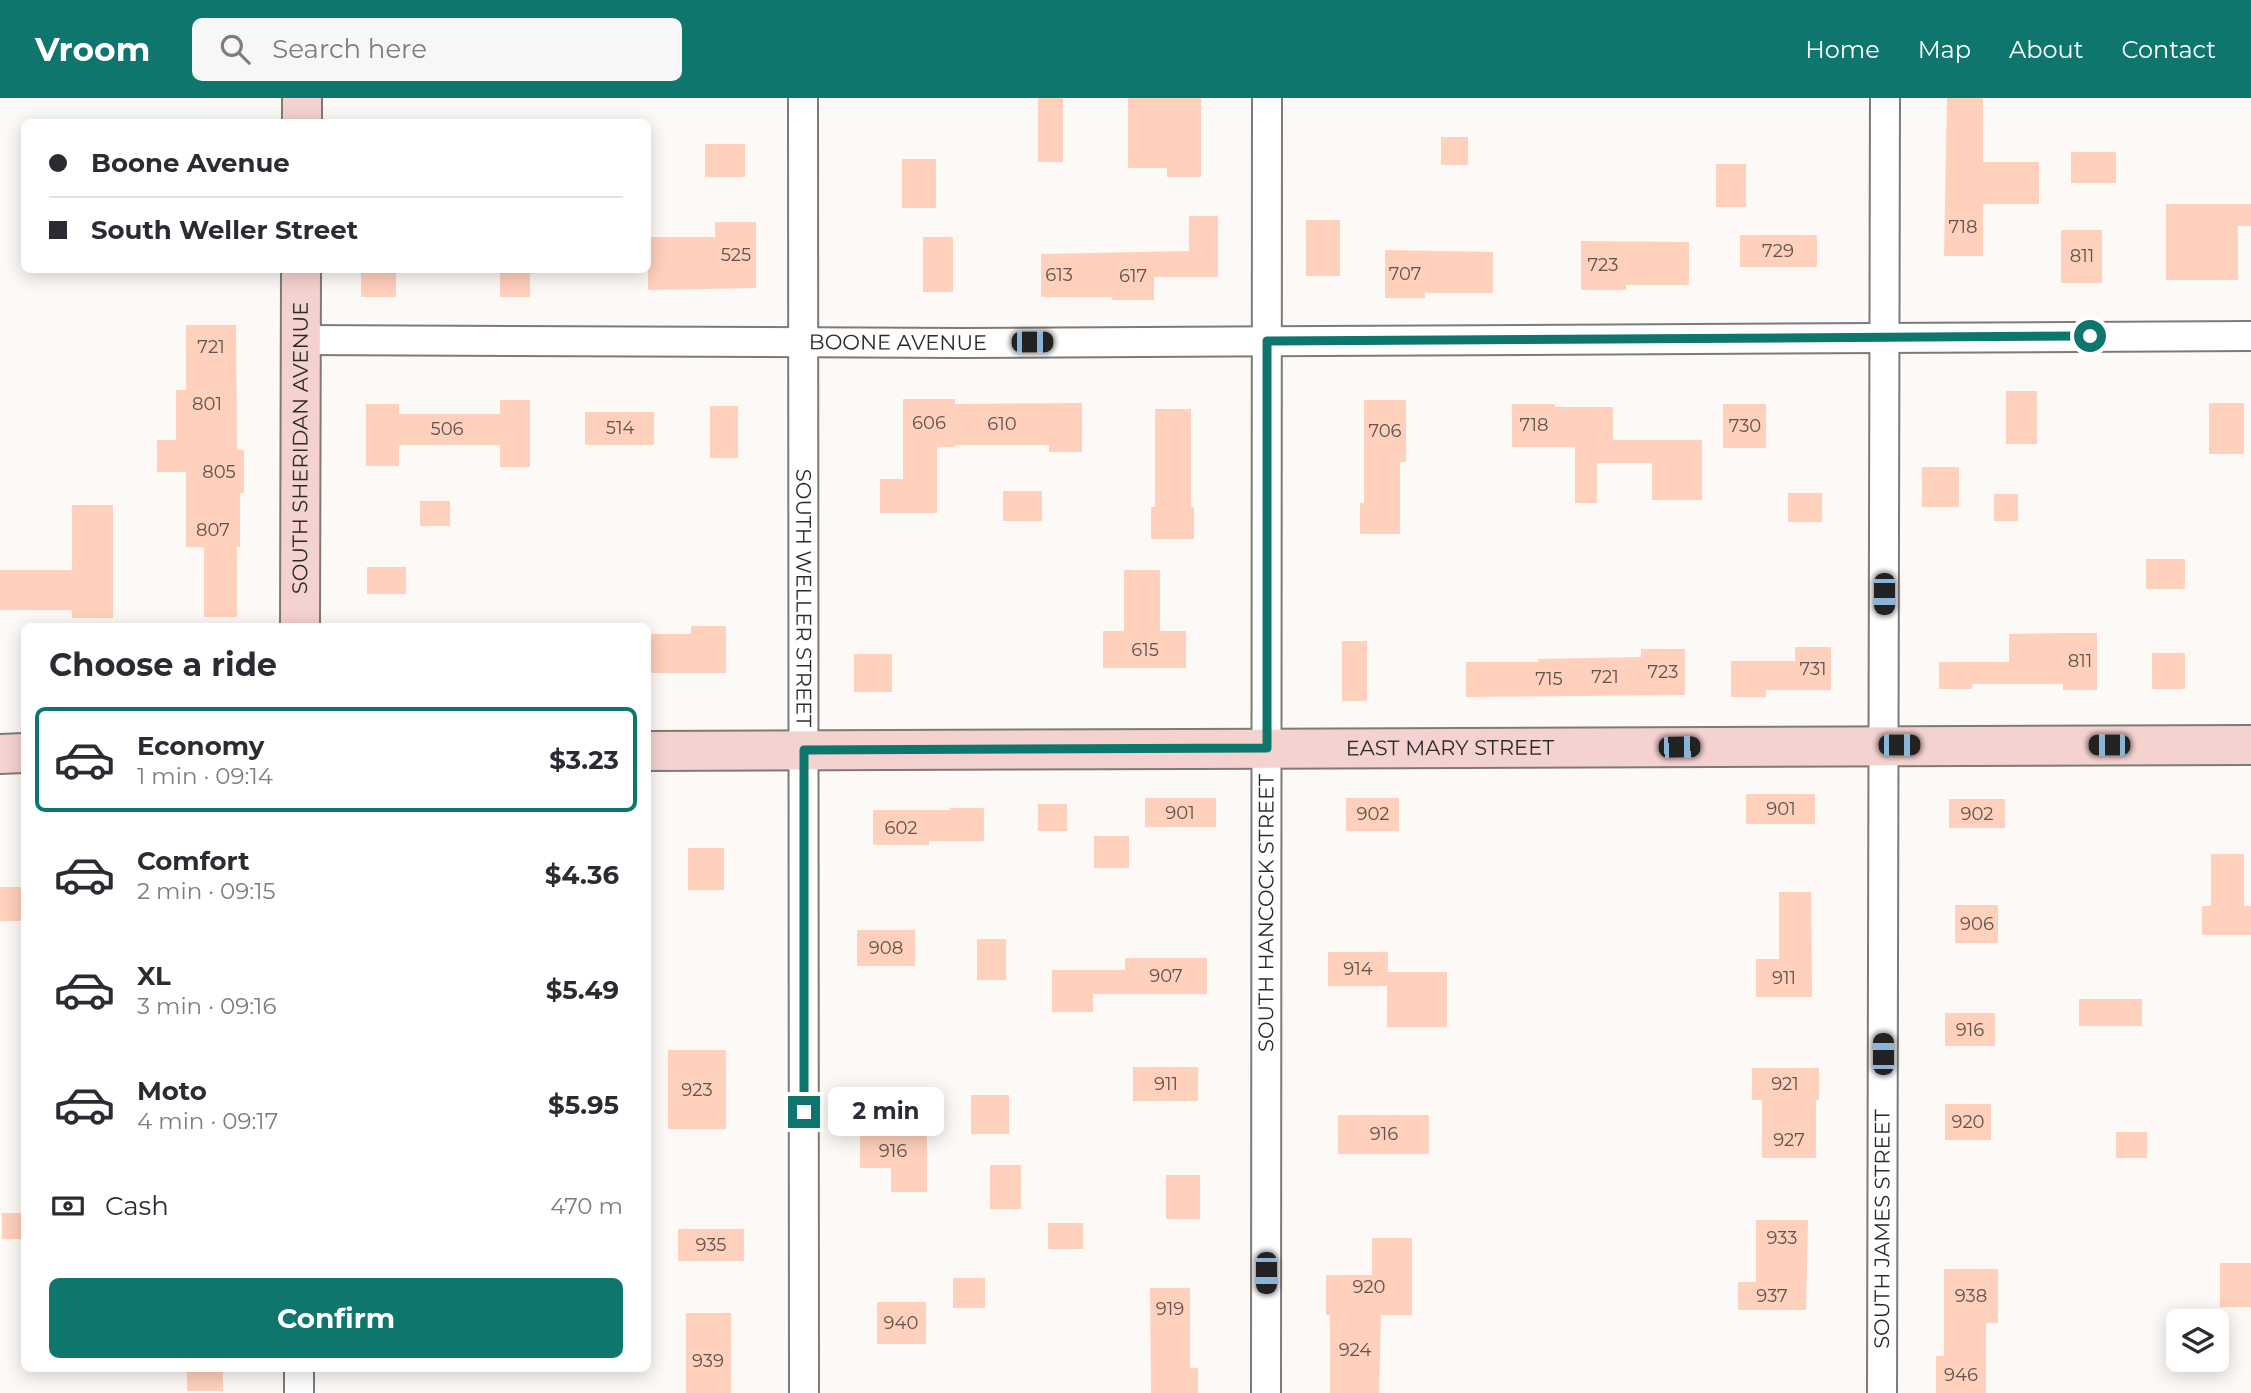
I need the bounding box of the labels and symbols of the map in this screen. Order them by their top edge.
house number: 718 [1949,216,1977,238]
house number: 729 [1762,240,1794,262]
house number: 525 [721,244,751,266]
house number: 811 [2070,245,2094,267]
house number: 723 [1588,254,1618,276]
house number: 707 [1389,263,1421,285]
house number: 613 [1045,264,1073,286]
house number: 617 [1119,265,1147,287]
street label: SOUTH SHERIDAN AVENUE [287,302,313,594]
route start [2074,320,2106,352]
street label: BOONE AVENUE [809,329,987,355]
car [1012,332,1054,353]
house number: 721 [197,336,225,358]
house number: 801 [192,393,222,415]
house number: 606 [912,412,946,434]
house number: 610 [987,413,1017,435]
house number: 718 [1520,414,1548,436]
house number: 730 [1729,415,1761,437]
house number: 514 [606,417,634,439]
house number: 506 [430,418,464,440]
house number: 706 [1368,420,1402,442]
house number: 805 [202,461,236,483]
street label: SOUTH WELLER STREET [791,469,816,727]
house number: 807 [196,519,230,541]
car [1874,573,1895,615]
house number: 615 [1131,639,1159,661]
house number: 811 [2068,650,2092,672]
house number: 731 [1799,658,1827,680]
house number: 723 [1648,661,1678,683]
house number: 721 [1591,666,1619,688]
house number: 715 [1535,668,1563,690]
street label: EAST MARY STREET [1346,735,1554,760]
car [1879,735,1921,756]
car [2089,735,2131,756]
car [1658,736,1701,758]
street label: SOUTH HANCOCK STREET [1253,774,1278,1052]
house number: 901 [1766,798,1796,820]
house number: 901 [1165,802,1195,824]
house number: 902 [1356,803,1390,825]
house number: 902 [1960,803,1994,825]
house number: 602 [884,817,918,839]
house number: 906 [1960,913,1994,935]
house number: 908 [869,937,903,959]
house number: 914 [1343,958,1373,980]
house number: 907 [1149,965,1183,987]
house number: 911 [1772,967,1796,989]
house number: 916 [1956,1019,1984,1041]
car [1873,1033,1894,1075]
house number: 911 [1154,1073,1178,1095]
house number: 921 [1771,1073,1799,1095]
house number: 923 [681,1079,713,1101]
callout: 2 min [828,1088,944,1136]
route end [788,1096,820,1128]
street label: SOUTH JAMES STREET [1869,1109,1895,1349]
house number: 920 [1951,1111,1985,1133]
house number: 916 [1370,1123,1398,1145]
house number: 927 [1773,1129,1805,1151]
house number: 916 [879,1140,907,1162]
house number: 933 [1767,1227,1798,1249]
house number: 935 [696,1234,726,1256]
car [1256,1252,1277,1294]
house number: 920 [1352,1276,1386,1298]
house number: 937 [1756,1285,1788,1307]
house number: 938 [1955,1285,1987,1307]
house number: 919 [1156,1298,1184,1320]
house number: 940 [884,1312,918,1334]
house number: 924 [1339,1339,1371,1361]
house number: 939 [692,1350,724,1372]
house number: 946 [1944,1364,1978,1386]

